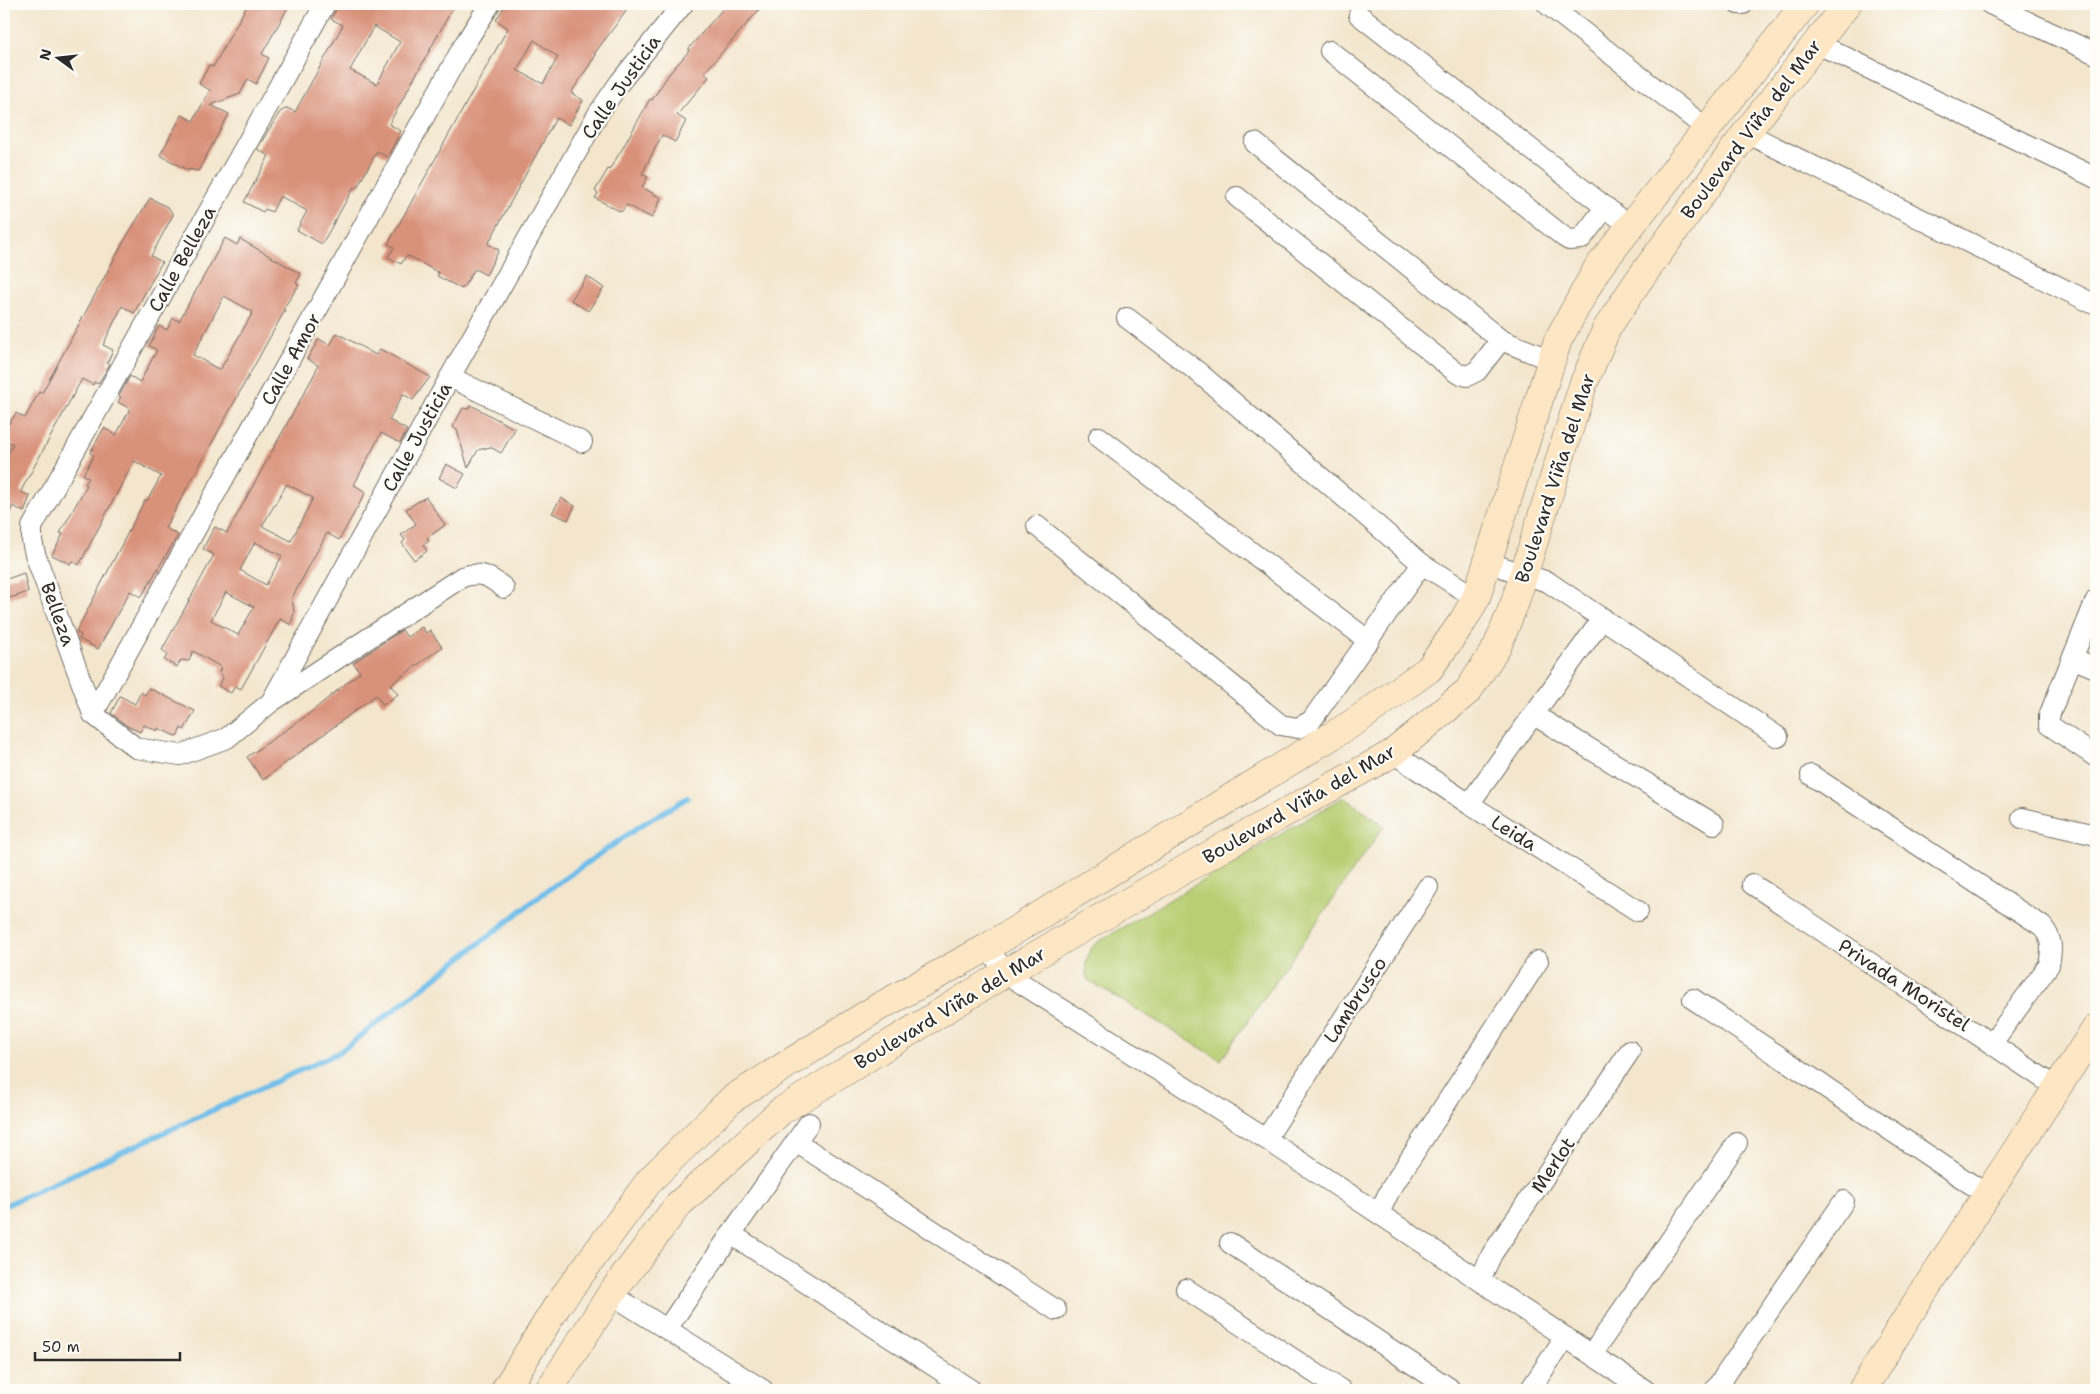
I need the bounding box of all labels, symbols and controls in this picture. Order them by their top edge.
street label: Calle Justicia [576,30,666,144]
north arrow [32,32,82,82]
street label: Boulevard Viña del Mar [1675,34,1827,224]
text: N [35,47,56,62]
street label: Calle Belleza [143,201,222,317]
street label: Calle Amor [255,308,327,410]
street label: Boulevard Viña del Mar [1509,370,1601,586]
street label: Calle Justicia [377,378,457,496]
street label: Belleza [35,579,81,649]
street label: Boulevard Viña del Mar [1198,738,1400,870]
street label: Leida [1486,809,1542,857]
street label: Privada Moristel [1833,933,1975,1037]
street label: Boulevard Viña del Mar [850,941,1050,1075]
street label: Lambrusco [1318,952,1392,1048]
street label: Merlot [1525,1132,1581,1198]
scale bar [35,1329,180,1361]
text: 50 m [42,1337,80,1357]

